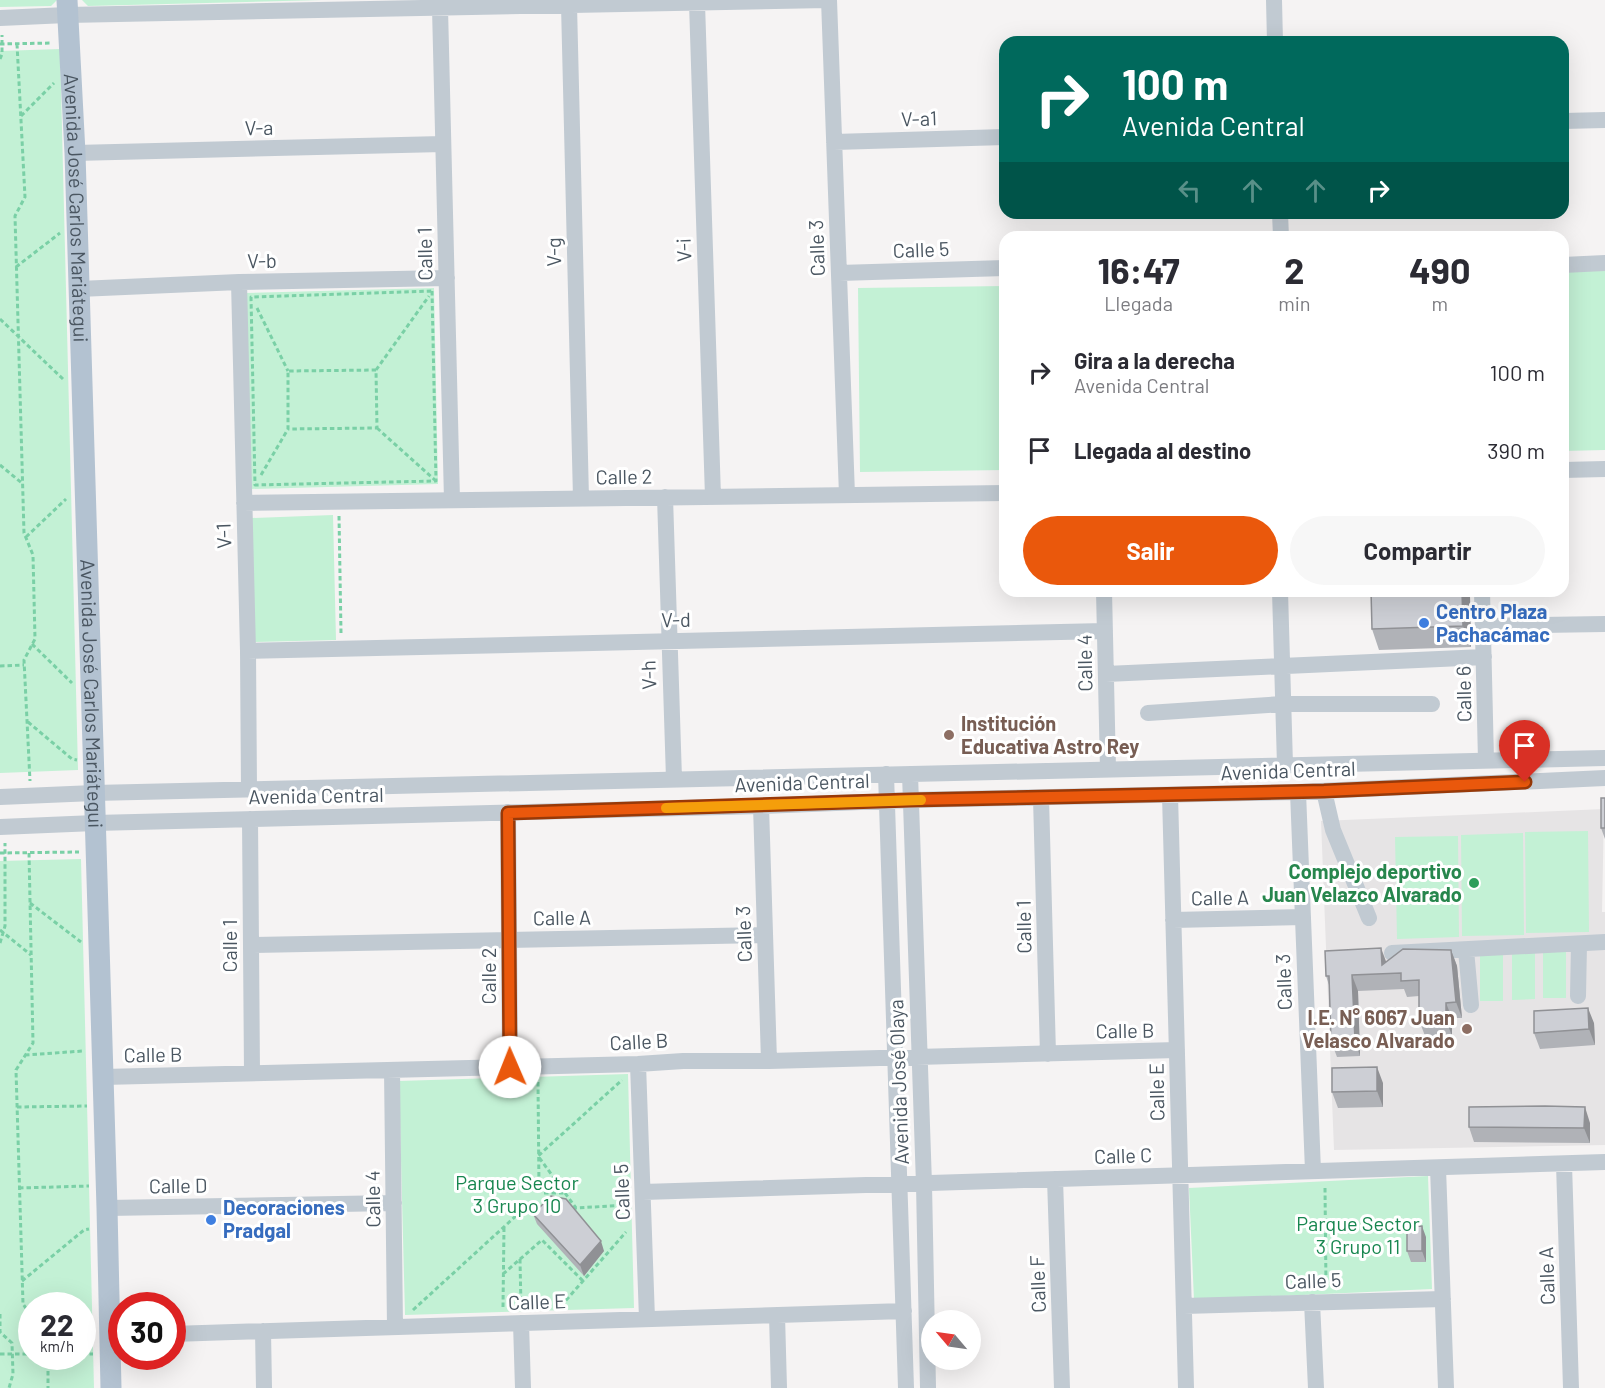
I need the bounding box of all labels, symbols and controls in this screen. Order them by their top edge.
text: 100 m [1122,58,1228,108]
icon: right [1023,60,1101,138]
street label: Avenida José Carlos Mariátegui [60,73,94,343]
street label: V-a1 [901,105,937,131]
text: Avenida Central [1122,109,1305,141]
street label: V-a [244,115,274,139]
icon: left [1173,174,1206,207]
icon: ahead [1236,174,1269,207]
icon: ahead [1299,174,1332,207]
icon: right [1362,174,1395,207]
street label: Calle 3 [803,219,829,277]
street label: Calle 1 [412,227,436,281]
street label: Calle 5 [892,236,950,262]
street label: V-g [541,237,565,267]
street label: V-i [671,238,695,262]
street label: V-b [247,248,277,272]
text: 16:47 [1097,248,1180,291]
text: 2 [1284,248,1304,291]
text: 490 [1409,248,1470,291]
text: Llegada [1104,291,1173,315]
text: min [1278,291,1311,315]
text: m [1432,291,1448,315]
text: Gira a la derecha [1074,347,1235,373]
icon: right [1023,356,1056,389]
text: 100 m [1490,359,1545,385]
text: Avenida Central [1074,373,1209,397]
icon: arrive [1023,434,1056,467]
text: Llegada al destino [1074,437,1251,463]
text: 390 m [1487,437,1545,463]
street label: Calle 2 [595,464,653,488]
button: Salir [1023,516,1278,585]
button: Compartir [1290,516,1545,585]
street label: V-1 [211,523,235,549]
street label: Avenida José Carlos Mariátegui [76,559,108,828]
place label: Centro Plaza Pachacámac [1436,599,1550,646]
street label: V-d [661,607,691,631]
marker: Centro Plaza Pachacámac [1417,616,1431,630]
street label: Calle 4 [1072,634,1096,692]
street label: V-h [635,660,661,690]
street label: Calle 6 [1451,666,1475,722]
place label: Institución Educativa Astro Rey [961,711,1139,758]
pin [1499,720,1550,782]
marker: Institución Educativa Astro Rey [942,728,956,742]
icon: arrive [1508,729,1541,762]
street label: Avenida Central [1220,756,1356,784]
street label: Avenida Central [734,768,870,796]
street label: Avenida Central [248,782,384,808]
place label: Complejo deportivo Juan Velazco Alvarado [1262,859,1462,906]
marker: Complejo deportivo Juan Velazco Alvarado [1467,876,1481,890]
street label: Calle A [1191,884,1249,910]
street label: Calle 1 [1011,900,1035,954]
street label: Calle A [533,904,591,930]
street label: Calle 3 [730,905,756,963]
street label: Calle 1 [217,919,241,973]
street label: Calle 2 [476,948,500,1004]
street label: Calle 3 [1270,953,1296,1011]
street label: Avenida José Olaya [883,999,913,1165]
place label: I.E. N° 6067 Juan Velasco Alvarado [1302,1005,1455,1052]
street label: Calle B [1095,1017,1155,1043]
marker: I.E. N° 6067 Juan Velasco Alvarado [1460,1022,1474,1036]
street label: Calle B [609,1027,669,1055]
position arrow [478,1035,542,1099]
street label: Calle B [123,1041,183,1067]
street label: Calle E [1143,1063,1169,1121]
street label: Calle C [1093,1142,1152,1168]
street label: Calle 5 [608,1163,634,1221]
street label: Calle 4 [360,1170,384,1228]
park label: Parque Sector 3 Grupo 10 [455,1170,579,1217]
street label: Calle D [149,1172,207,1198]
place label: Decoraciones Pradgal [223,1195,345,1242]
park label: Parque Sector 3 Grupo 11 [1296,1211,1420,1258]
marker: Decoraciones Pradgal [204,1213,218,1227]
street label: Calle A [1533,1247,1559,1306]
street label: Calle F [1024,1255,1050,1313]
street label: Calle 5 [1284,1267,1342,1293]
street label: Calle E [507,1288,566,1314]
speed limit sign: 30 [108,1292,186,1370]
text: 22 [40,1306,74,1342]
north arrow [921,1310,981,1370]
map controls [921,1310,981,1370]
text: km/h [40,1337,74,1355]

